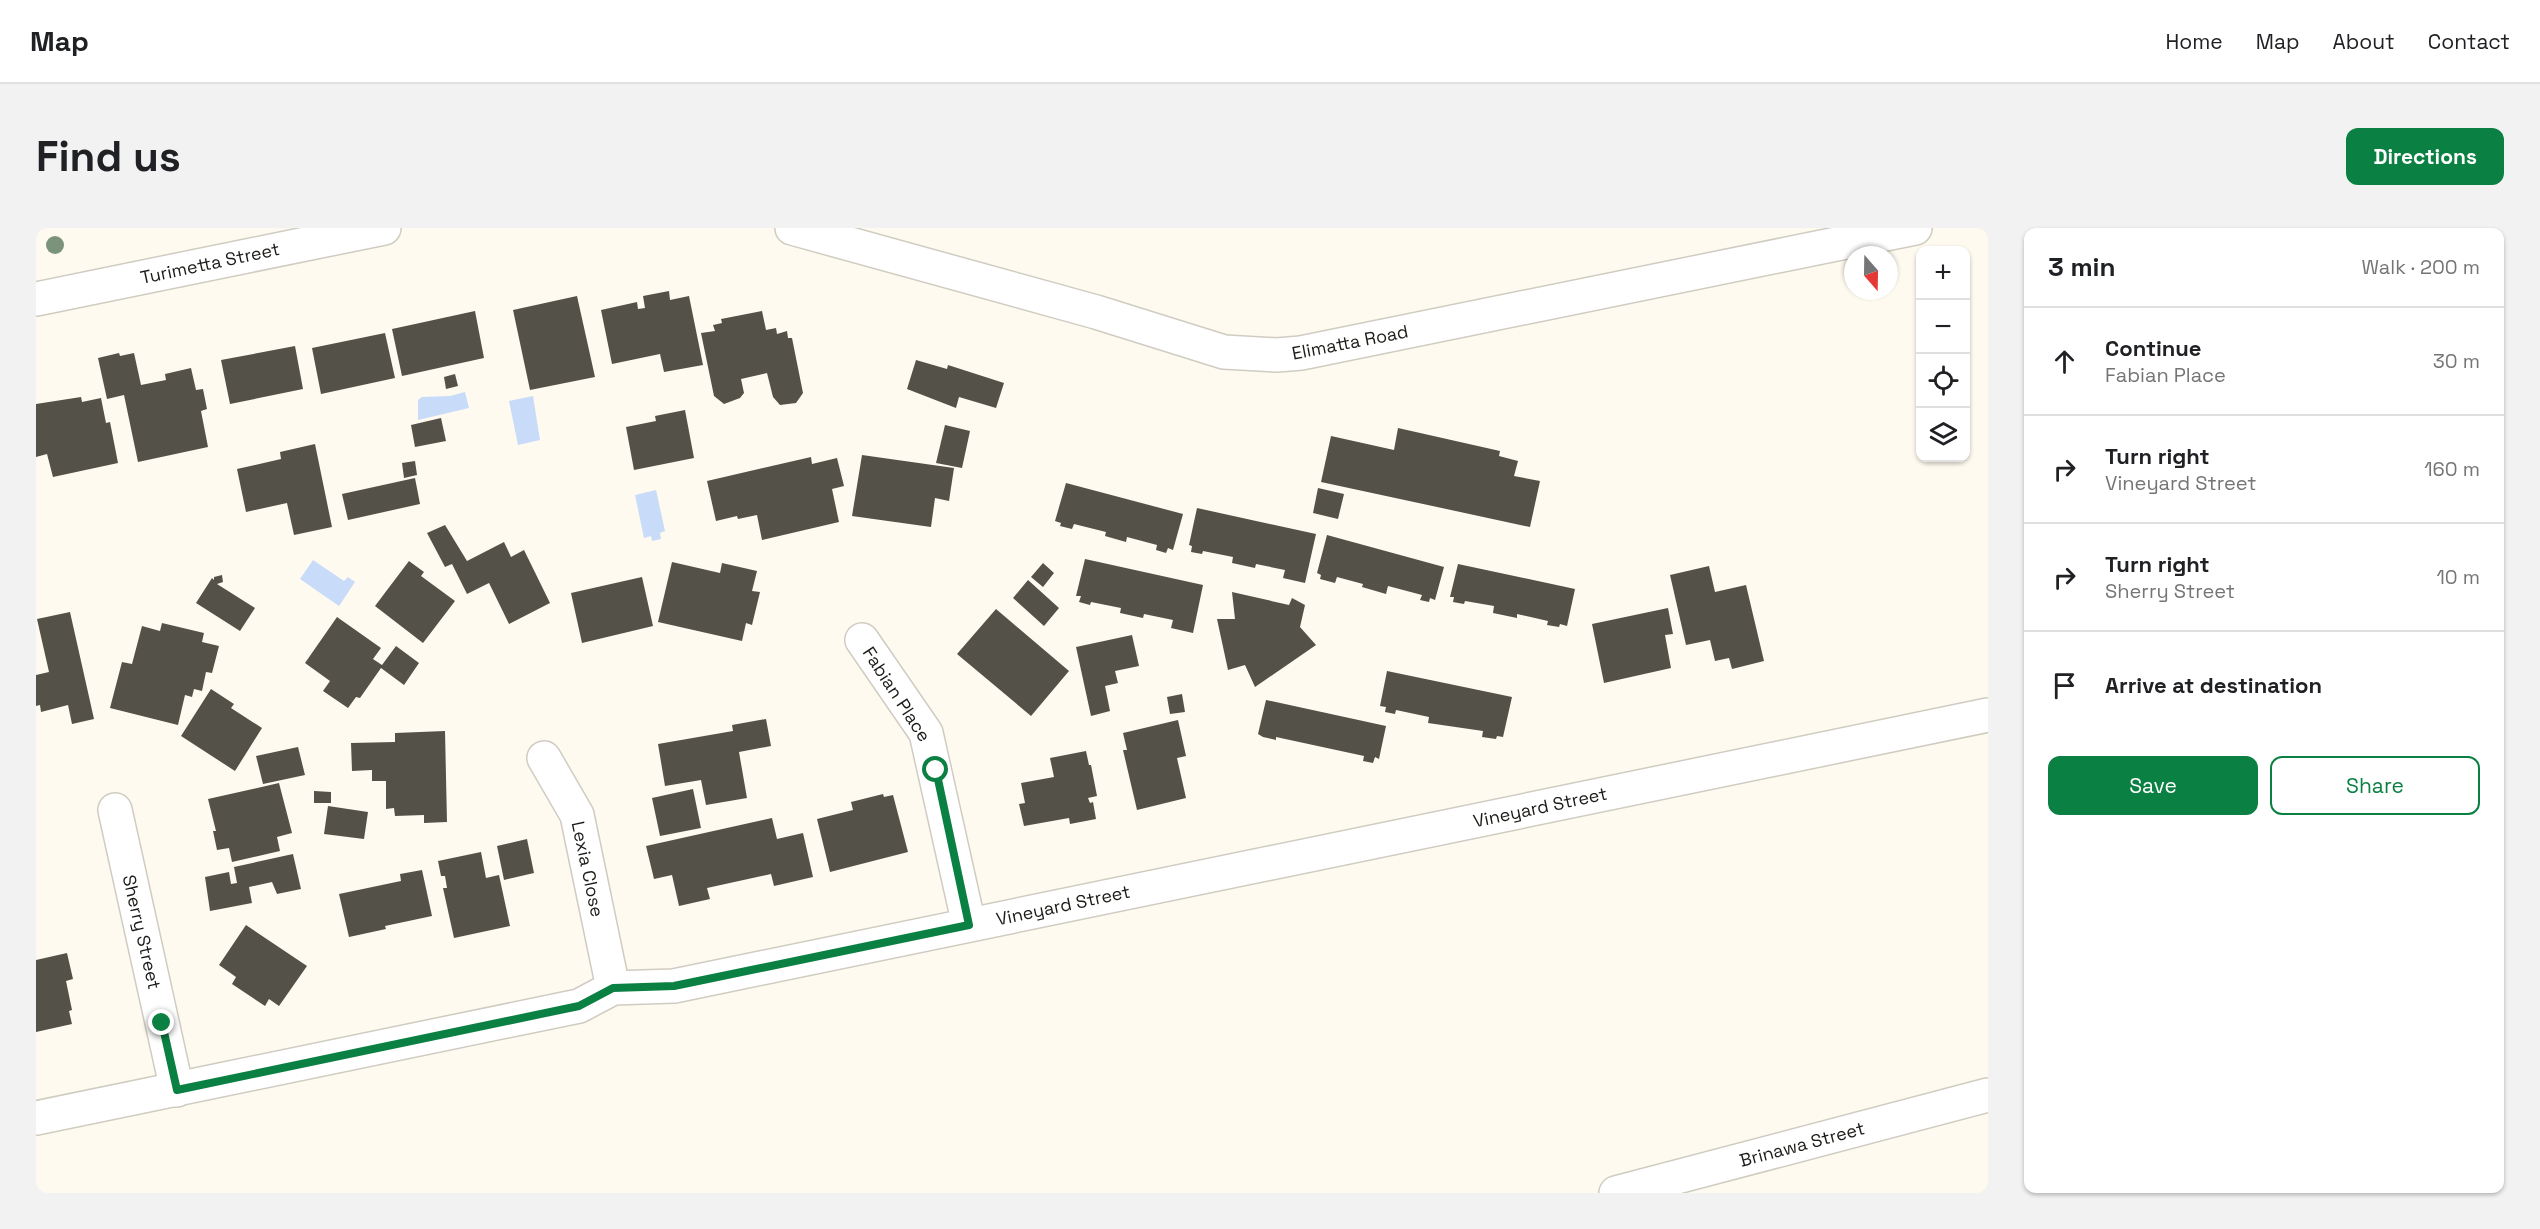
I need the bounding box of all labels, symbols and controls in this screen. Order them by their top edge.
text: Map [30,23,89,59]
text: Home [2165,28,2223,55]
text: Map [2256,28,2300,55]
text: About [2333,28,2395,55]
text: Contact [2428,28,2510,55]
button: Directions [2346,128,2504,185]
text: Find us [36,130,181,183]
street label: Turimetta Street [138,237,282,289]
north arrow [1844,246,1898,300]
map controls [1916,246,1970,462]
button: + [1916,246,1970,300]
text: 3 min [2048,250,2116,284]
text: Walk · 200 m [2361,254,2480,280]
button: − [1916,300,1970,354]
street label: Elimatta Road [1290,319,1410,365]
text: Continue [2105,334,2201,362]
icon: ahead [2048,345,2081,378]
text: 30 m [2433,348,2480,374]
button: locate [1916,354,1970,408]
text: Fabian Place [2105,362,2226,388]
button: layers [1916,408,1970,462]
text: Turn right [2105,442,2210,470]
icon: right [2048,453,2081,486]
text: 160 m [2424,456,2480,482]
text: Vineyard Street [2105,470,2256,496]
text: Turn right [2105,550,2210,578]
icon: right [2048,561,2081,594]
text: 10 m [2436,564,2480,590]
text: Sherry Street [2105,578,2235,604]
street label: Fabian Place [858,642,936,746]
icon: arrive [2048,669,2081,702]
text: Arrive at destination [2105,671,2322,699]
route start [922,756,948,782]
button: Save [2048,756,2258,815]
button: Share [2270,756,2480,815]
street label: Vineyard Street [1471,782,1609,832]
street label: Lexia Close [567,819,609,919]
street label: Sherry Street [118,872,166,992]
street label: Vineyard Street [994,880,1132,930]
route end [148,1009,174,1035]
street label: Brinawa Street [1737,1116,1867,1172]

